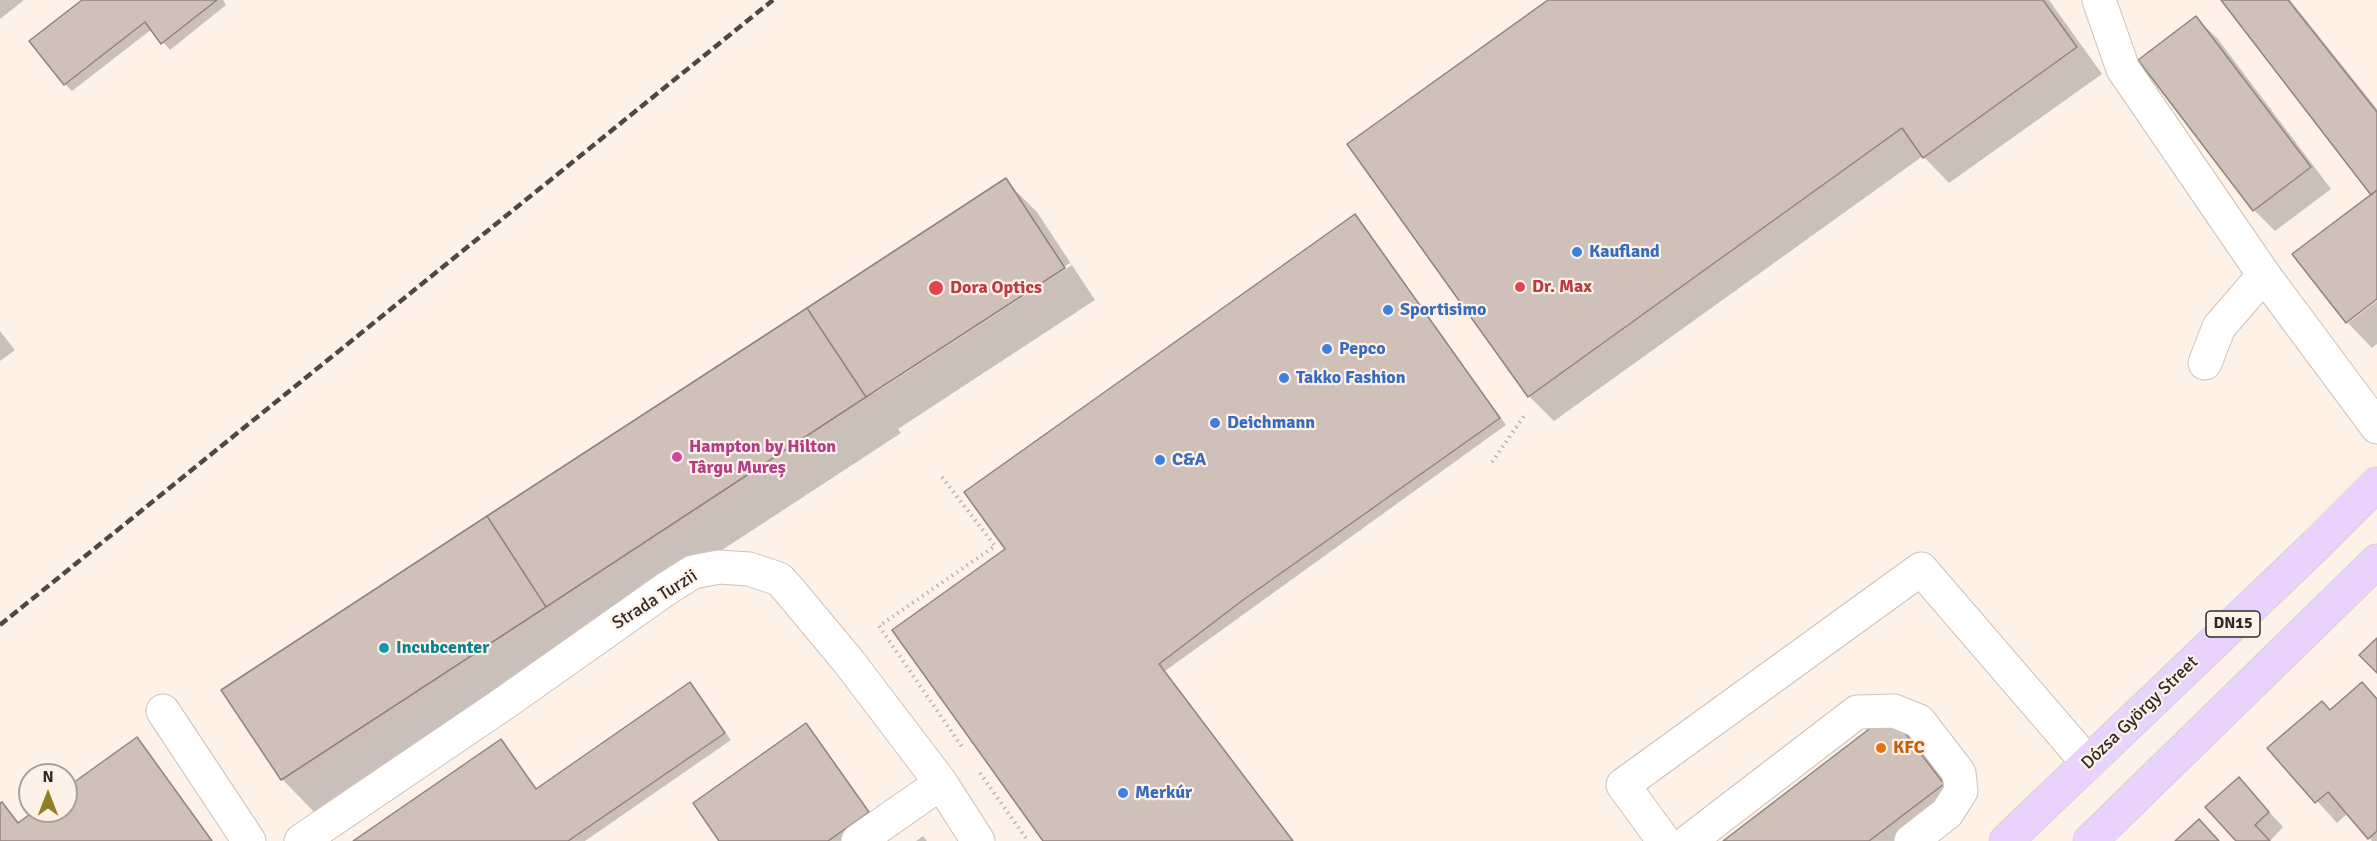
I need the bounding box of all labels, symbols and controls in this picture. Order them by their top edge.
place label: Kaufland [1589,241,1660,263]
marker: Kaufland [1570,245,1584,259]
place label: Dr. Max [1532,276,1592,298]
place label: Dora Optics [950,277,1042,299]
marker: Dora Optics [927,279,945,297]
marker: Dr. Max [1513,280,1527,294]
place label: Sportisimo [1400,299,1486,321]
marker: Sportisimo [1381,303,1395,317]
place label: Pepco [1339,338,1386,360]
marker: Pepco [1320,342,1334,356]
place label: Takko Fashion [1296,367,1406,389]
marker: Takko Fashion [1277,371,1291,385]
place label: Deichmann [1227,412,1315,434]
marker: Deichmann [1208,416,1222,430]
place label: Hampton by Hilton Târgu Mureș [689,436,836,478]
place label: C&A [1172,449,1206,471]
marker: Hampton by Hilton Târgu Mureș [670,450,684,464]
marker: C&A [1153,453,1167,467]
street label: Strada Turzii [608,565,702,635]
road number: DN15 [2206,611,2260,637]
place label: Incubcenter [396,637,489,659]
marker: Incubcenter [377,641,391,655]
street label: Dózsa György Street [2077,652,2203,774]
place label: KFC [1893,737,1925,759]
marker: KFC [1874,741,1888,755]
north arrow [18,763,78,823]
text: N [42,767,54,787]
place label: Merkúr [1135,782,1192,804]
marker: Merkúr [1116,786,1130,800]

